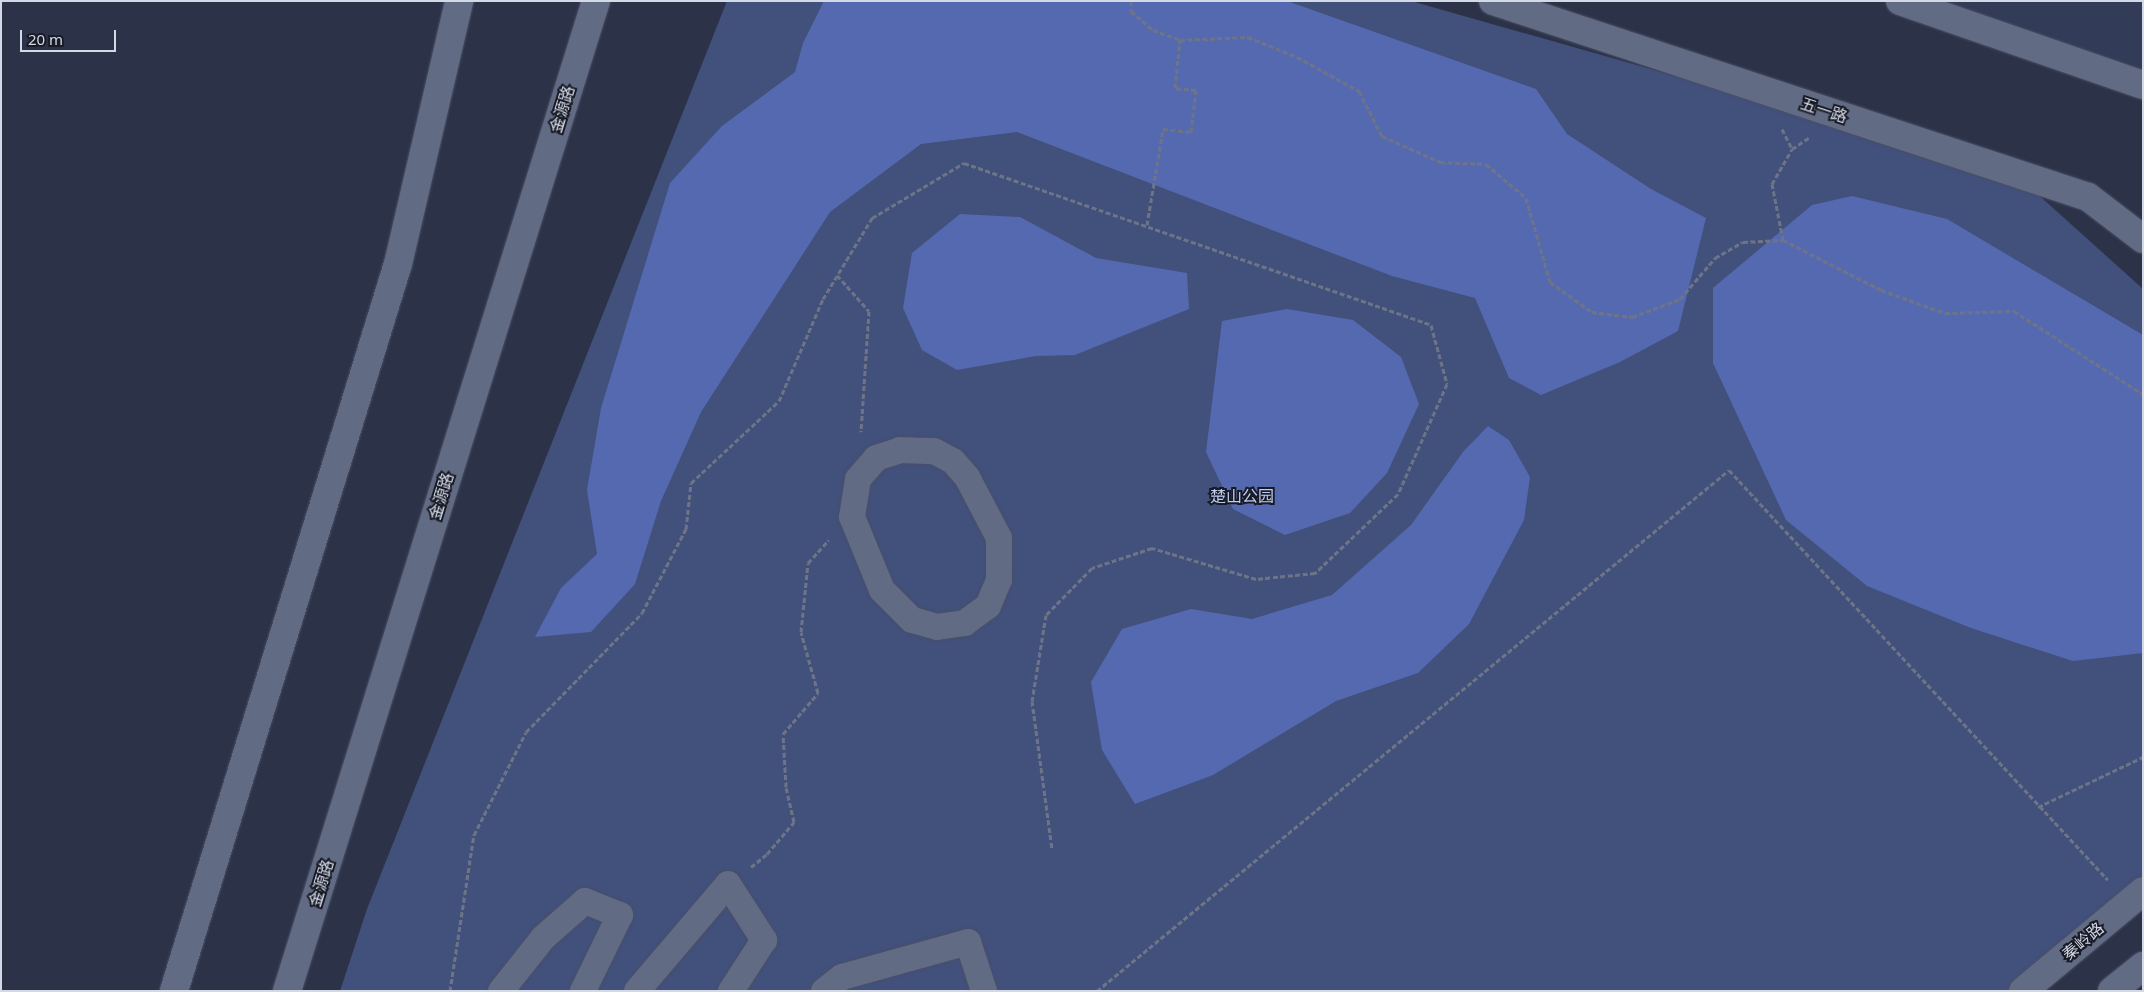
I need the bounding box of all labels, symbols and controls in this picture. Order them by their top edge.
scale bar [22,20,119,52]
text: 20 m [28,29,63,49]
street label: 金源路 [546,83,578,135]
street label: 五一路 [1798,93,1850,127]
street label: 金源路 [425,470,457,522]
park label: 楚山公园 [1210,486,1274,506]
street label: 金源路 [305,857,337,909]
street label: 秦岭路 [2058,918,2108,964]

